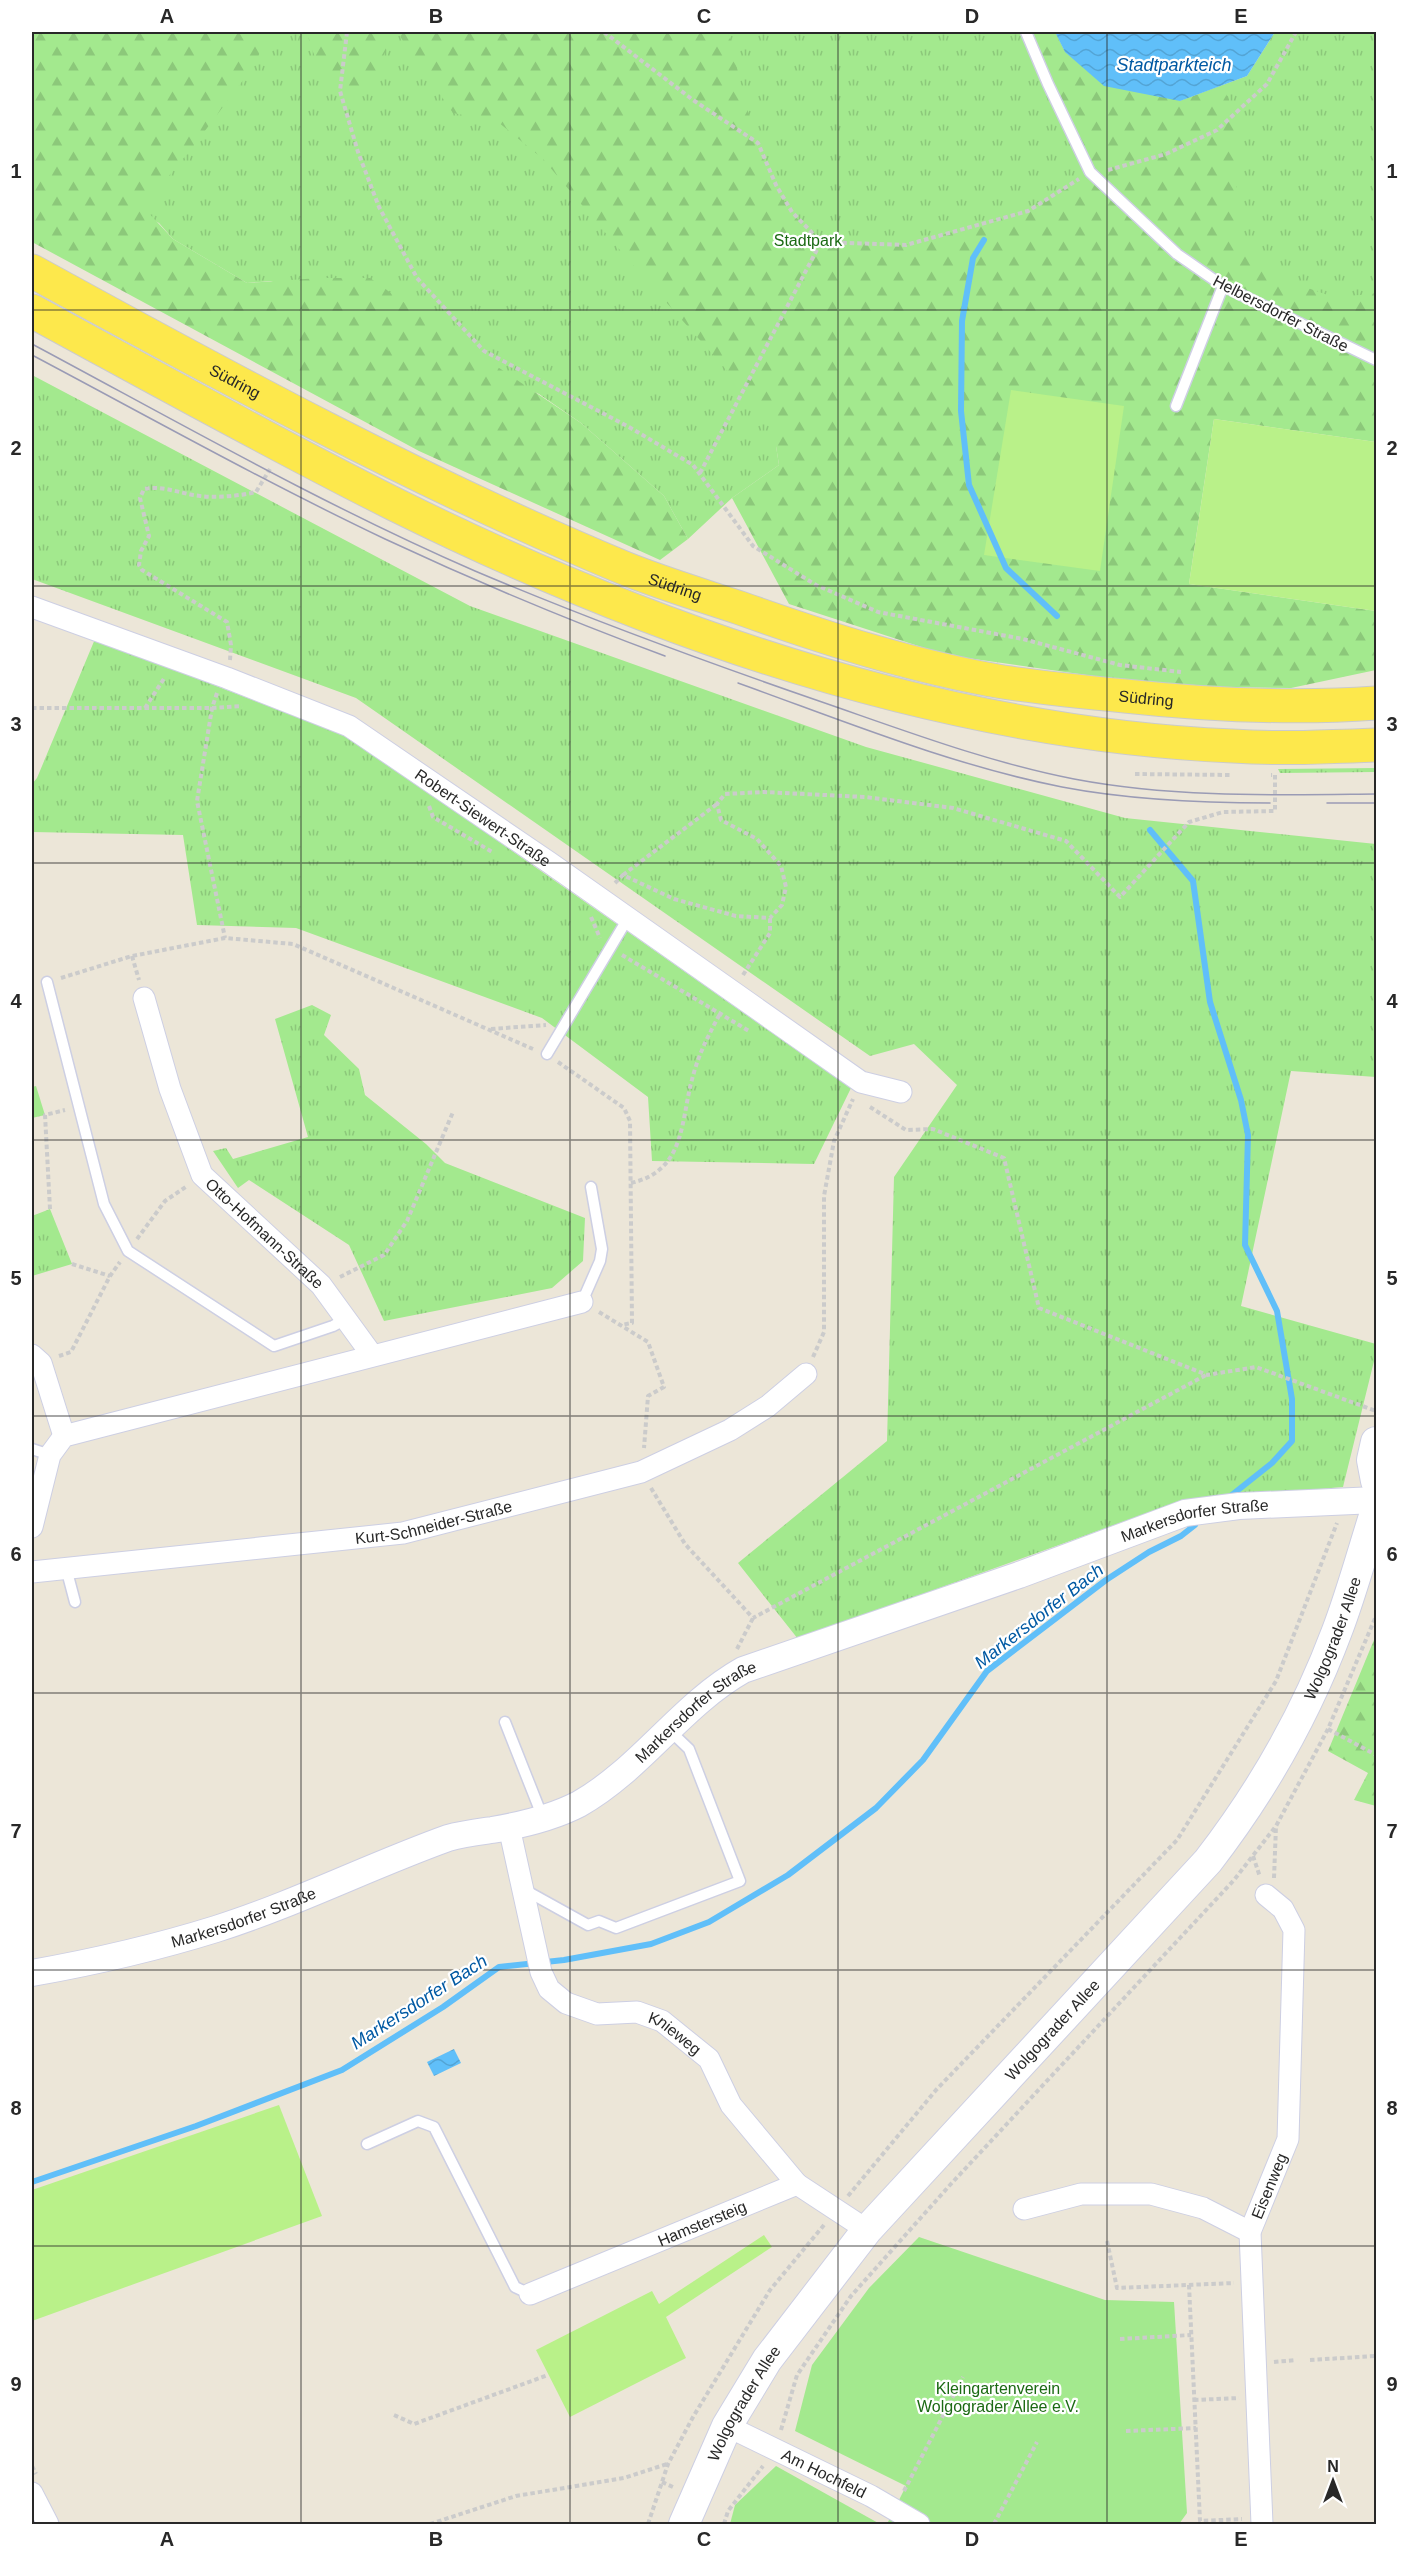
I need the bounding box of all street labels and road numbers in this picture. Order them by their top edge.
street label: Helbersdorfer Straße [1210,272,1351,355]
street label: Südring [206,361,263,402]
street label: Südring [646,570,704,604]
street label: Südring [1118,687,1174,710]
street label: Robert-Siewert-Straße [412,766,554,870]
street label: Otto-Hofmann-Straße [202,1175,327,1292]
street label: Kurt-Schneider-Straße [354,1497,514,1547]
street label: Markersdorfer Straße [1119,1497,1269,1545]
street label: Wolgograder Allee [1301,1575,1364,1703]
street label: Markersdorfer Straße [632,1658,759,1766]
street label: Markersdorfer Straße [169,1884,319,1951]
street label: Wolgograder Allee [1002,1976,1103,2084]
street label: Knieweg [646,2009,704,2058]
street label: Eisenweg [1248,2151,1290,2221]
street label: Hamstersteig [655,2198,749,2249]
street label: Wolgograder Allee [705,2342,784,2464]
street label: Am Hochfeld [779,2446,869,2501]

